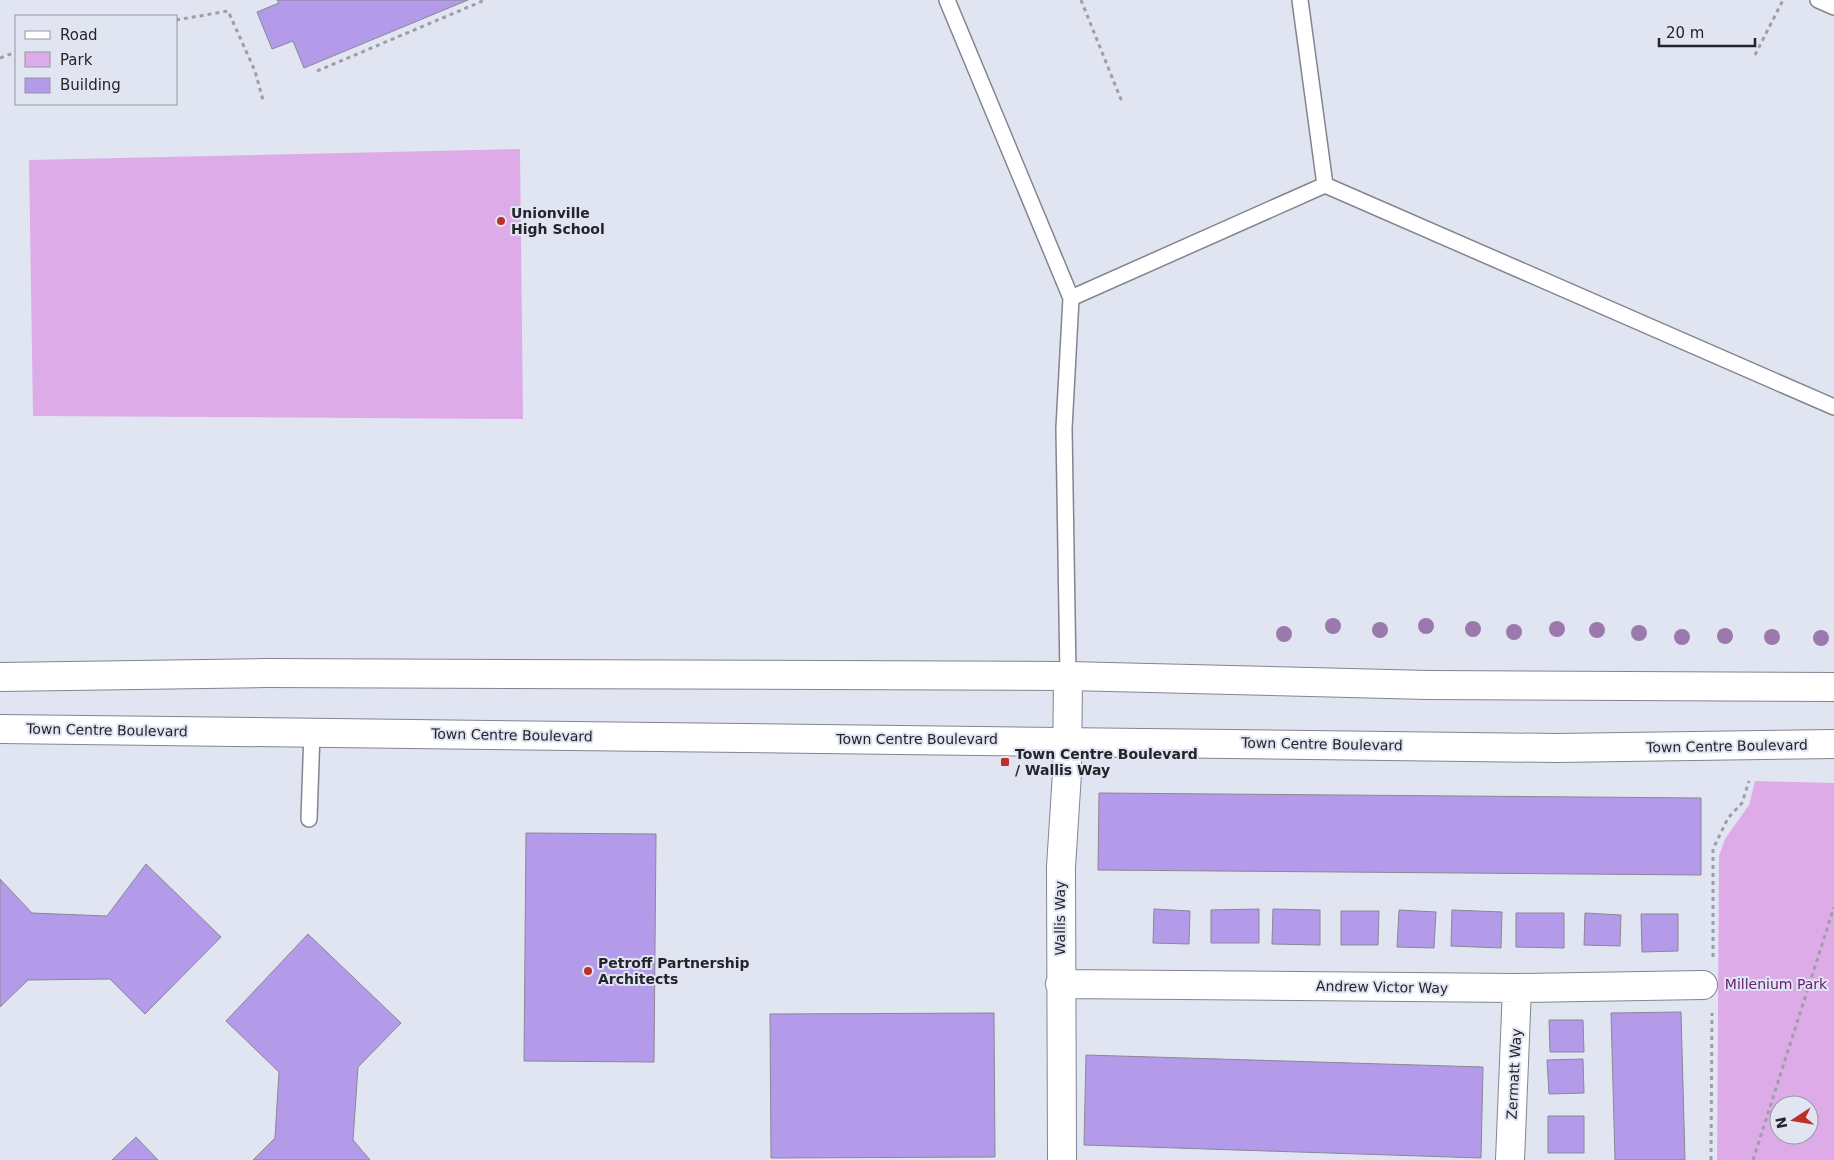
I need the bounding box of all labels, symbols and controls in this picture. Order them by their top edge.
legend [15,15,178,105]
scale bar [1659,15,1755,47]
text: 20 m [1666,24,1704,42]
text: Road [60,26,98,44]
text: Park [60,51,93,69]
text: Building [60,76,121,94]
place label: Unionville High School [511,205,605,237]
marker: Unionville High School [495,215,507,227]
street label: Town Centre Boulevard [25,721,188,739]
street label: Town Centre Boulevard [430,726,593,744]
street label: Town Centre Boulevard [835,731,998,747]
street label: Town Centre Boulevard [1240,735,1403,753]
street label: Town Centre Boulevard [1645,737,1808,755]
place label: Town Centre Boulevard / Wallis Way [1015,746,1198,778]
marker: Town Centre Boulevard / Wallis Way [999,756,1011,768]
street label: Wallis Way [1052,881,1068,955]
place label: Petroff Partnership Architects [598,955,750,987]
marker: Petroff Partnership Architects [582,965,594,977]
park label: Millenium Park [1725,976,1828,992]
street label: Andrew Victor Way [1316,978,1448,996]
street label: Zermatt Way [1504,1028,1524,1120]
north arrow [1769,1095,1819,1145]
text: N [1772,1115,1790,1130]

